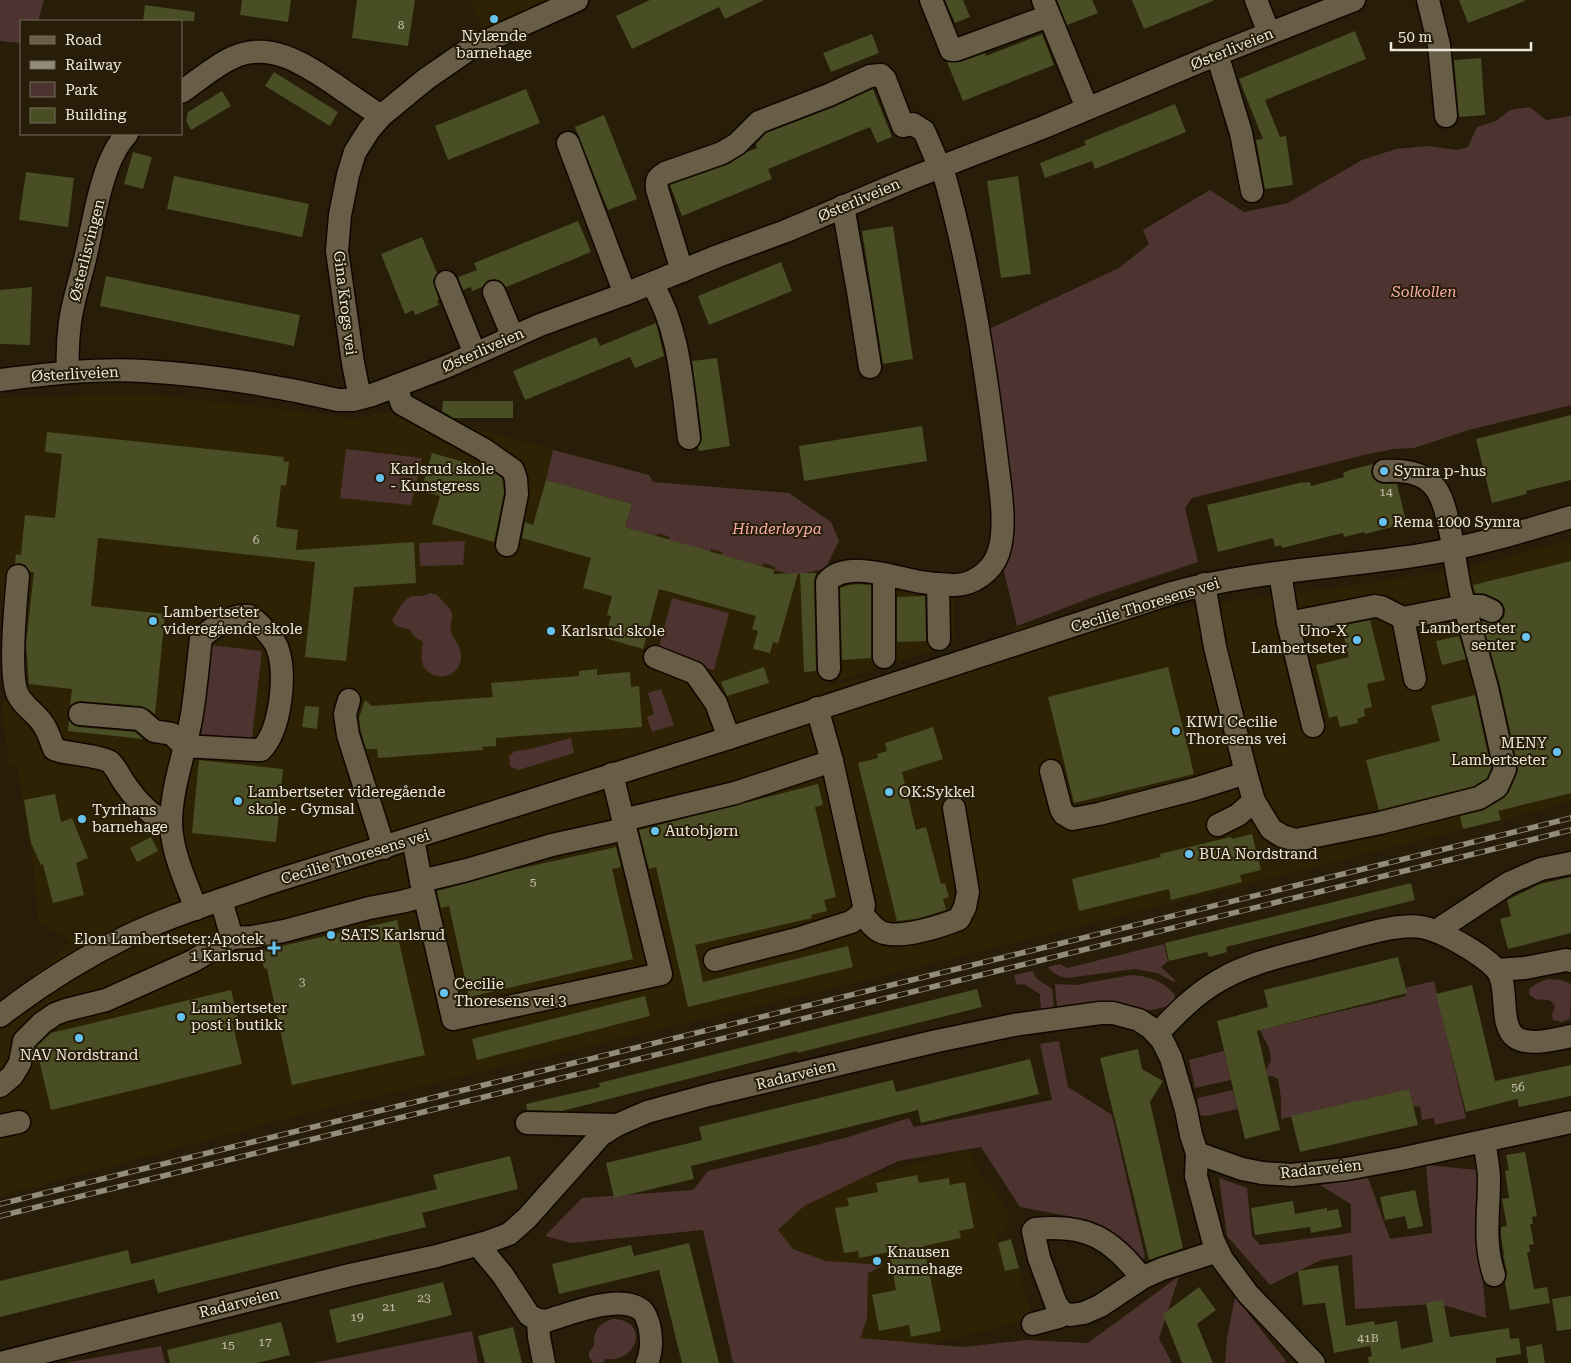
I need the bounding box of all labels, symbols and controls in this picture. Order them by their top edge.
marker: Nylænde barnehage [488,13,500,25]
house number: 8 [398,18,405,32]
legend [20,20,182,135]
scale bar [1391,20,1531,52]
street label: Østerliveien [1188,24,1276,74]
place label: Nylænde barnehage [456,27,532,62]
text: 50 m [1398,28,1433,46]
text: Road [65,31,102,49]
text: Railway [65,56,122,74]
text: Park [65,81,99,99]
text: Building [65,106,127,124]
street label: Østerliveien [815,174,903,225]
street label: Østerlisvingen [66,197,108,303]
street label: Gina Krogs vei [330,250,360,356]
park label: Solkollen [1391,283,1456,301]
street label: Østerliveien [439,324,527,376]
street label: Østerliveien [31,363,120,385]
place label: Karlsrud skole - Kunstgress [390,460,494,495]
place label: Symra p-hus [1394,462,1486,480]
marker: Symra p-hus [1378,465,1390,477]
marker: Karlsrud skole - Kunstgress [374,472,386,484]
house number: 14 [1379,485,1393,499]
place label: Rema 1000 Symra [1393,513,1520,531]
marker: Rema 1000 Symra [1377,516,1389,528]
park label: Hinderløypa [731,520,822,538]
house number: 6 [253,533,260,547]
street label: Cecilie Thoresens vei [1069,574,1222,636]
place label: Lambertseter videregående skole [163,603,303,638]
marker: Lambertseter videregående skole [147,615,159,627]
place label: Lambertseter senter [1420,619,1516,654]
place label: Karlsrud skole [561,622,665,640]
place label: Uno-X Lambertseter [1251,622,1347,657]
marker: Karlsrud skole [545,625,557,637]
marker: Lambertseter senter [1520,631,1532,643]
marker: Uno-X Lambertseter [1351,634,1363,646]
place label: KIWI Cecilie Thoresens vei [1186,713,1287,748]
marker: KIWI Cecilie Thoresens vei [1170,725,1182,737]
place label: MENY Lambertseter [1451,734,1548,769]
marker: MENY Lambertseter [1551,746,1563,758]
place label: Lambertseter videregående skole - Gymsal [248,783,445,818]
place label: OK:Sykkel [899,783,975,801]
marker: OK:Sykkel [883,786,895,798]
marker: Lambertseter videregående skole - Gymsal [232,795,244,807]
place label: Tyrihans barnehage [92,801,168,836]
marker: Tyrihans barnehage [76,813,88,825]
place label: Autobjørn [665,822,739,840]
marker: Autobjørn [649,825,661,837]
street label: Cecilie Thoresens vei [279,826,432,888]
place label: BUA Nordstrand [1199,845,1318,863]
marker: BUA Nordstrand [1183,848,1195,860]
house number: 5 [530,875,537,889]
place label: SATS Karlsrud [341,926,446,944]
marker: SATS Karlsrud [325,929,337,941]
place label: Elon Lambertseter;Apotek 1 Karlsrud [74,930,264,965]
marker: Elon Lambertseter;Apotek 1 Karlsrud [268,942,280,954]
house number: 3 [299,975,306,989]
place label: Cecilie Thoresens vei 3 [454,975,567,1010]
marker: Cecilie Thoresens vei 3 [438,987,450,999]
place label: Lambertseter post i butikk [191,999,287,1034]
marker: Lambertseter post i butikk [175,1011,187,1023]
marker: NAV Nordstrand [73,1032,85,1044]
place label: NAV Nordstrand [20,1046,139,1064]
street label: Radarveien [754,1056,838,1094]
house number: 56 [1511,1080,1525,1094]
street label: Radarveien [1279,1156,1363,1182]
place label: Knausen barnehage [887,1243,963,1278]
marker: Knausen barnehage [871,1255,883,1267]
street label: Radarveien [197,1284,281,1322]
house number: 23 [417,1291,431,1305]
house number: 21 [382,1300,396,1314]
house number: 19 [350,1310,364,1324]
house number: 41B [1357,1331,1379,1345]
house number: 17 [258,1335,272,1349]
house number: 15 [221,1338,235,1352]

